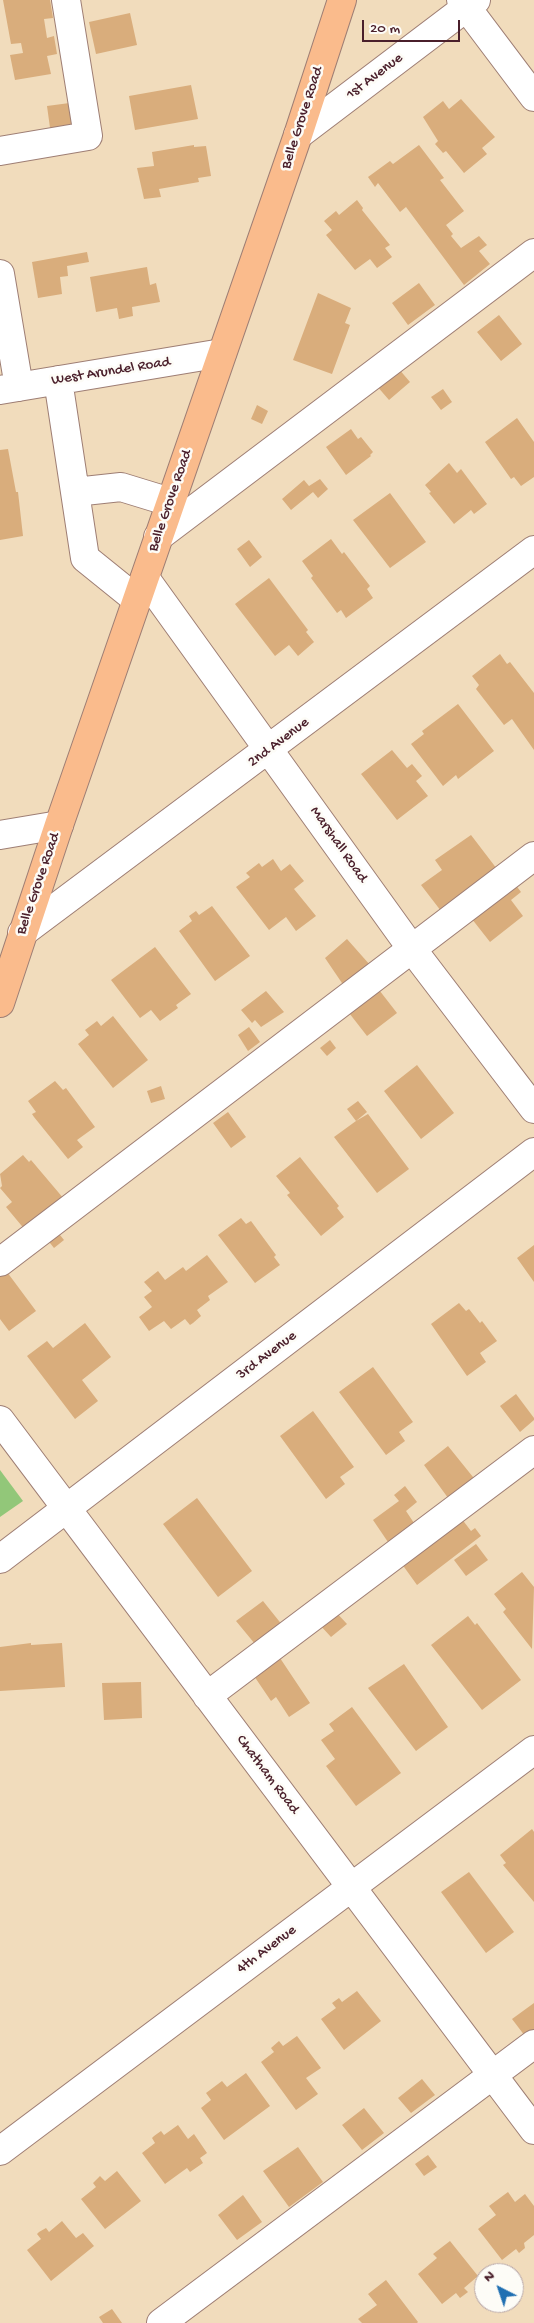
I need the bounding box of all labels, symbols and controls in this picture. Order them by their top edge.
scale bar [364,10,462,42]
text: 20 m [370,20,400,38]
street label: 1st Avenue [343,50,407,104]
street label: Belle Grove Road [278,65,328,171]
street label: West Arundel Road [50,354,172,390]
street label: Belle Grove Road [145,448,197,554]
street label: 2nd Avenue [245,714,313,772]
street label: Marshall Road [305,803,371,887]
street label: Belle Grove Road [13,831,65,937]
street label: 3rd Avenue [233,1328,301,1384]
street label: Chatham Road [232,1732,302,1818]
street label: 4th Avenue [234,1922,300,1978]
north arrow [474,2263,524,2313]
text: N [480,2268,499,2286]

